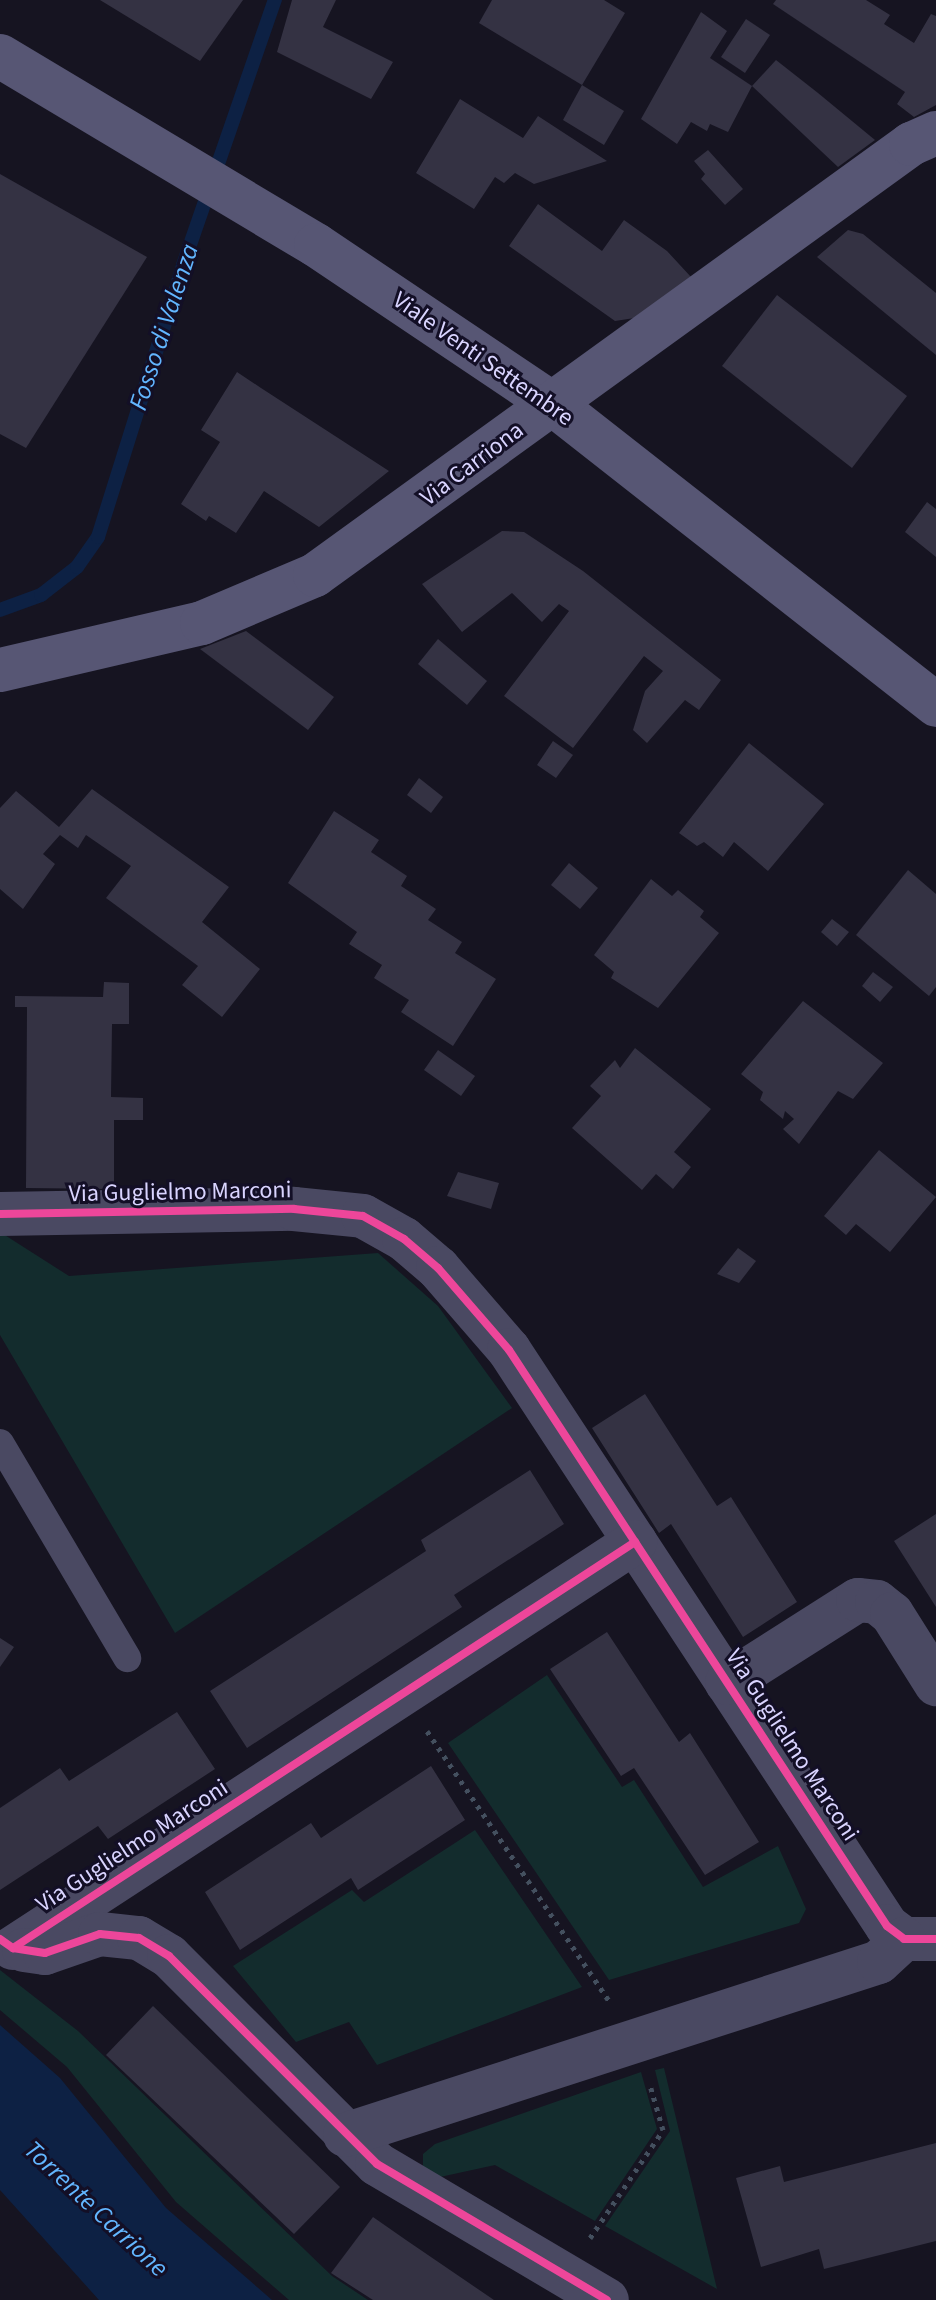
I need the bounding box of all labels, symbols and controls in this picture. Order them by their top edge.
water label: Fosso di Valenza [122,240,206,414]
street label: Viale Venti Settembre [387,286,579,432]
street label: Via Carriona [415,416,529,512]
street label: Via Guglielmo Marconi [68,1176,292,1208]
street label: Via Guglielmo Marconi [719,1644,865,1846]
street label: Via Guglielmo Marconi [31,1773,233,1919]
water label: Torrente Carrione [17,2134,175,2284]

